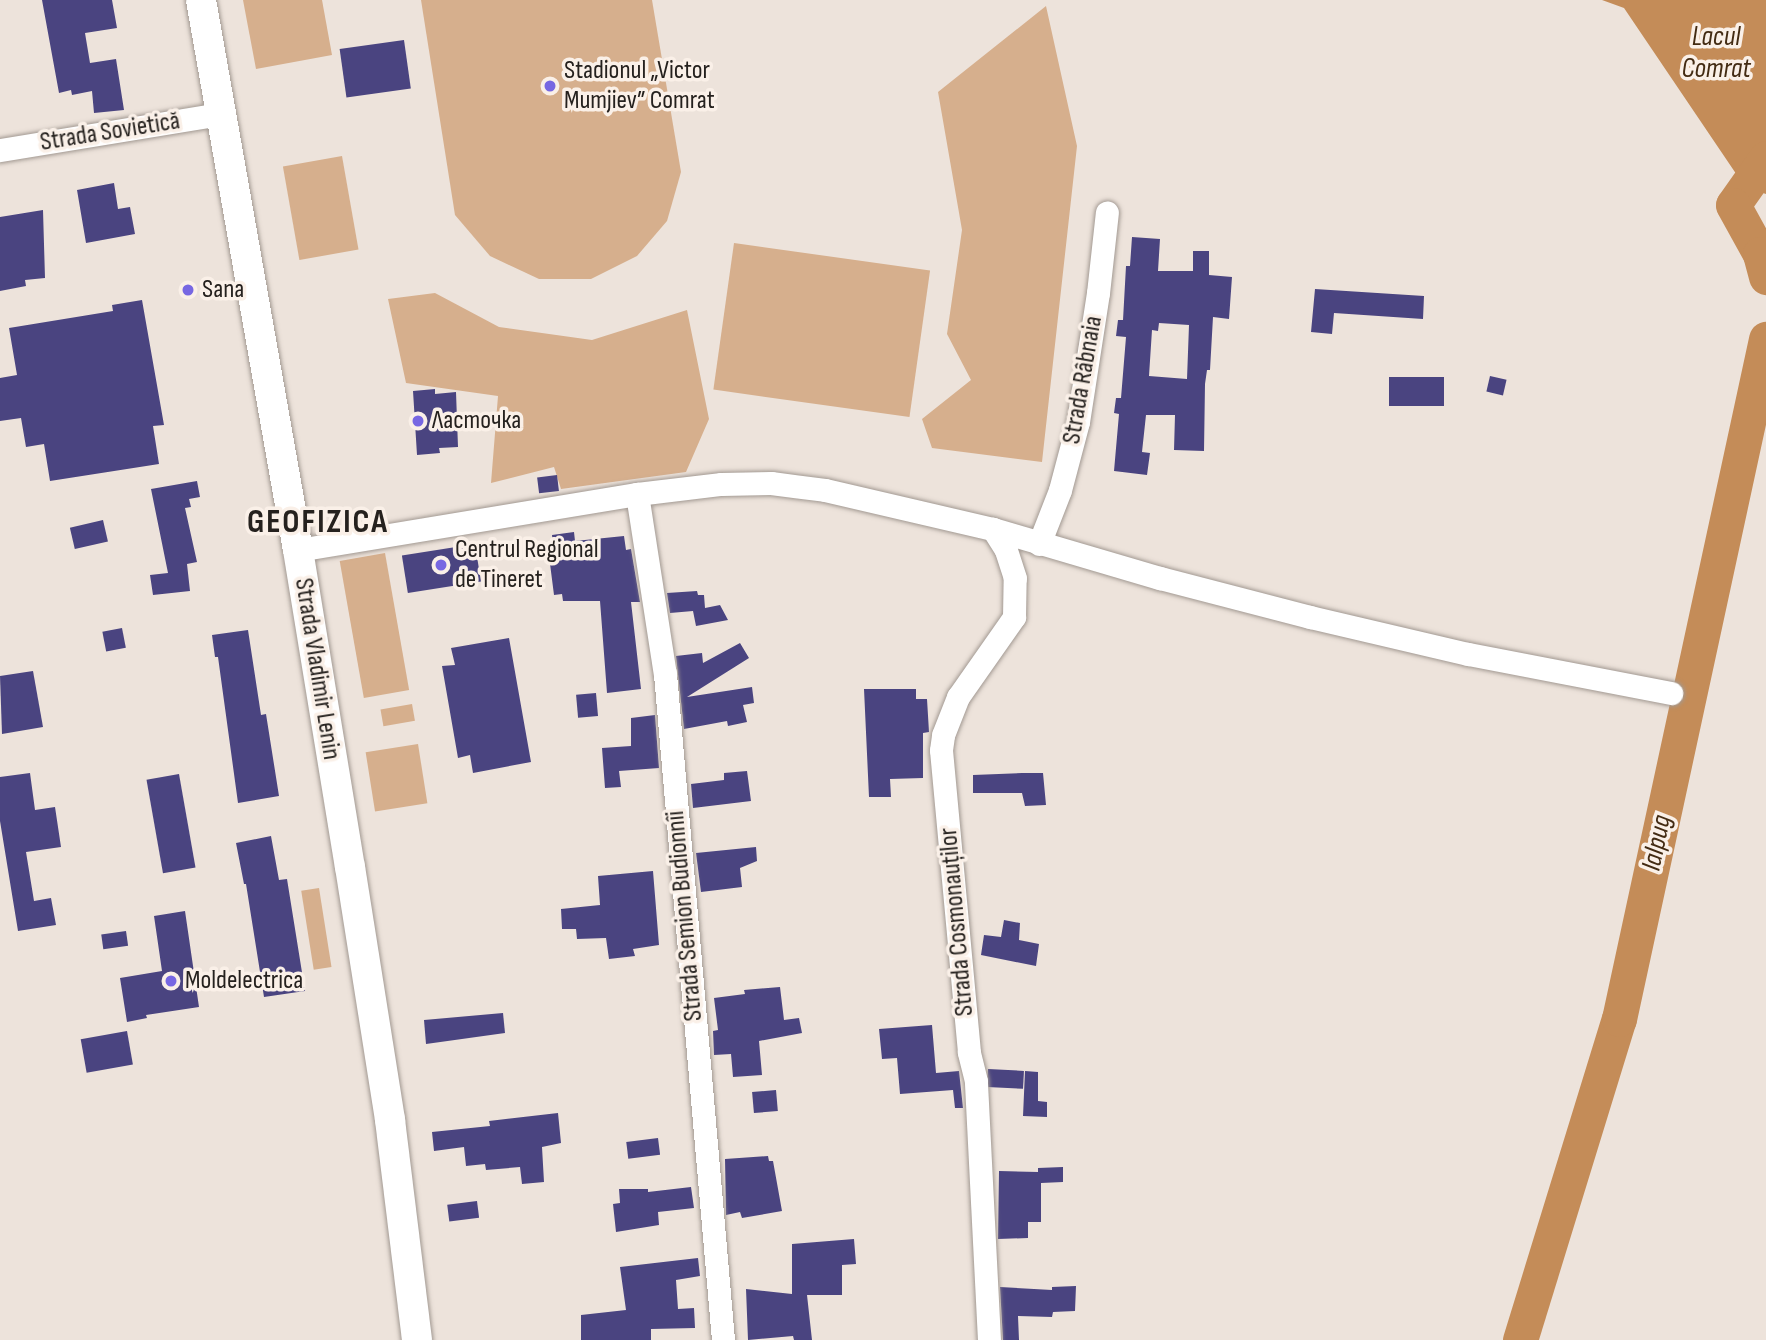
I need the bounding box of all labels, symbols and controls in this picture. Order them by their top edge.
water label: Lacul Comrat [1681,20,1751,86]
place label: Stadionul „Victor Mumjiev” Comrat [564,55,715,116]
marker: Stadionul „Victor Mumjiev” Comrat [542,78,558,94]
street label: Strada Sovietică [38,106,182,158]
place label: Sana [202,274,244,306]
marker: Sana [180,282,196,298]
street label: Strada Râbnaia [1056,313,1110,447]
place label: Ласточка [432,405,521,437]
marker: Ласточка [410,413,426,429]
district label: GEOFIZICA [248,503,388,543]
place label: Centrul Regional de Tineret [455,534,598,596]
marker: Centrul Regional de Tineret [433,557,449,573]
street label: Strada Vladimir Lenin [287,576,347,762]
street label: Strada Semion Budionnîi [660,809,710,1023]
water label: Ialpug [1635,812,1679,874]
street label: Strada Cosmonauților [933,827,981,1017]
place label: Moldelectrica [185,965,303,997]
marker: Moldelectrica [163,973,179,989]

